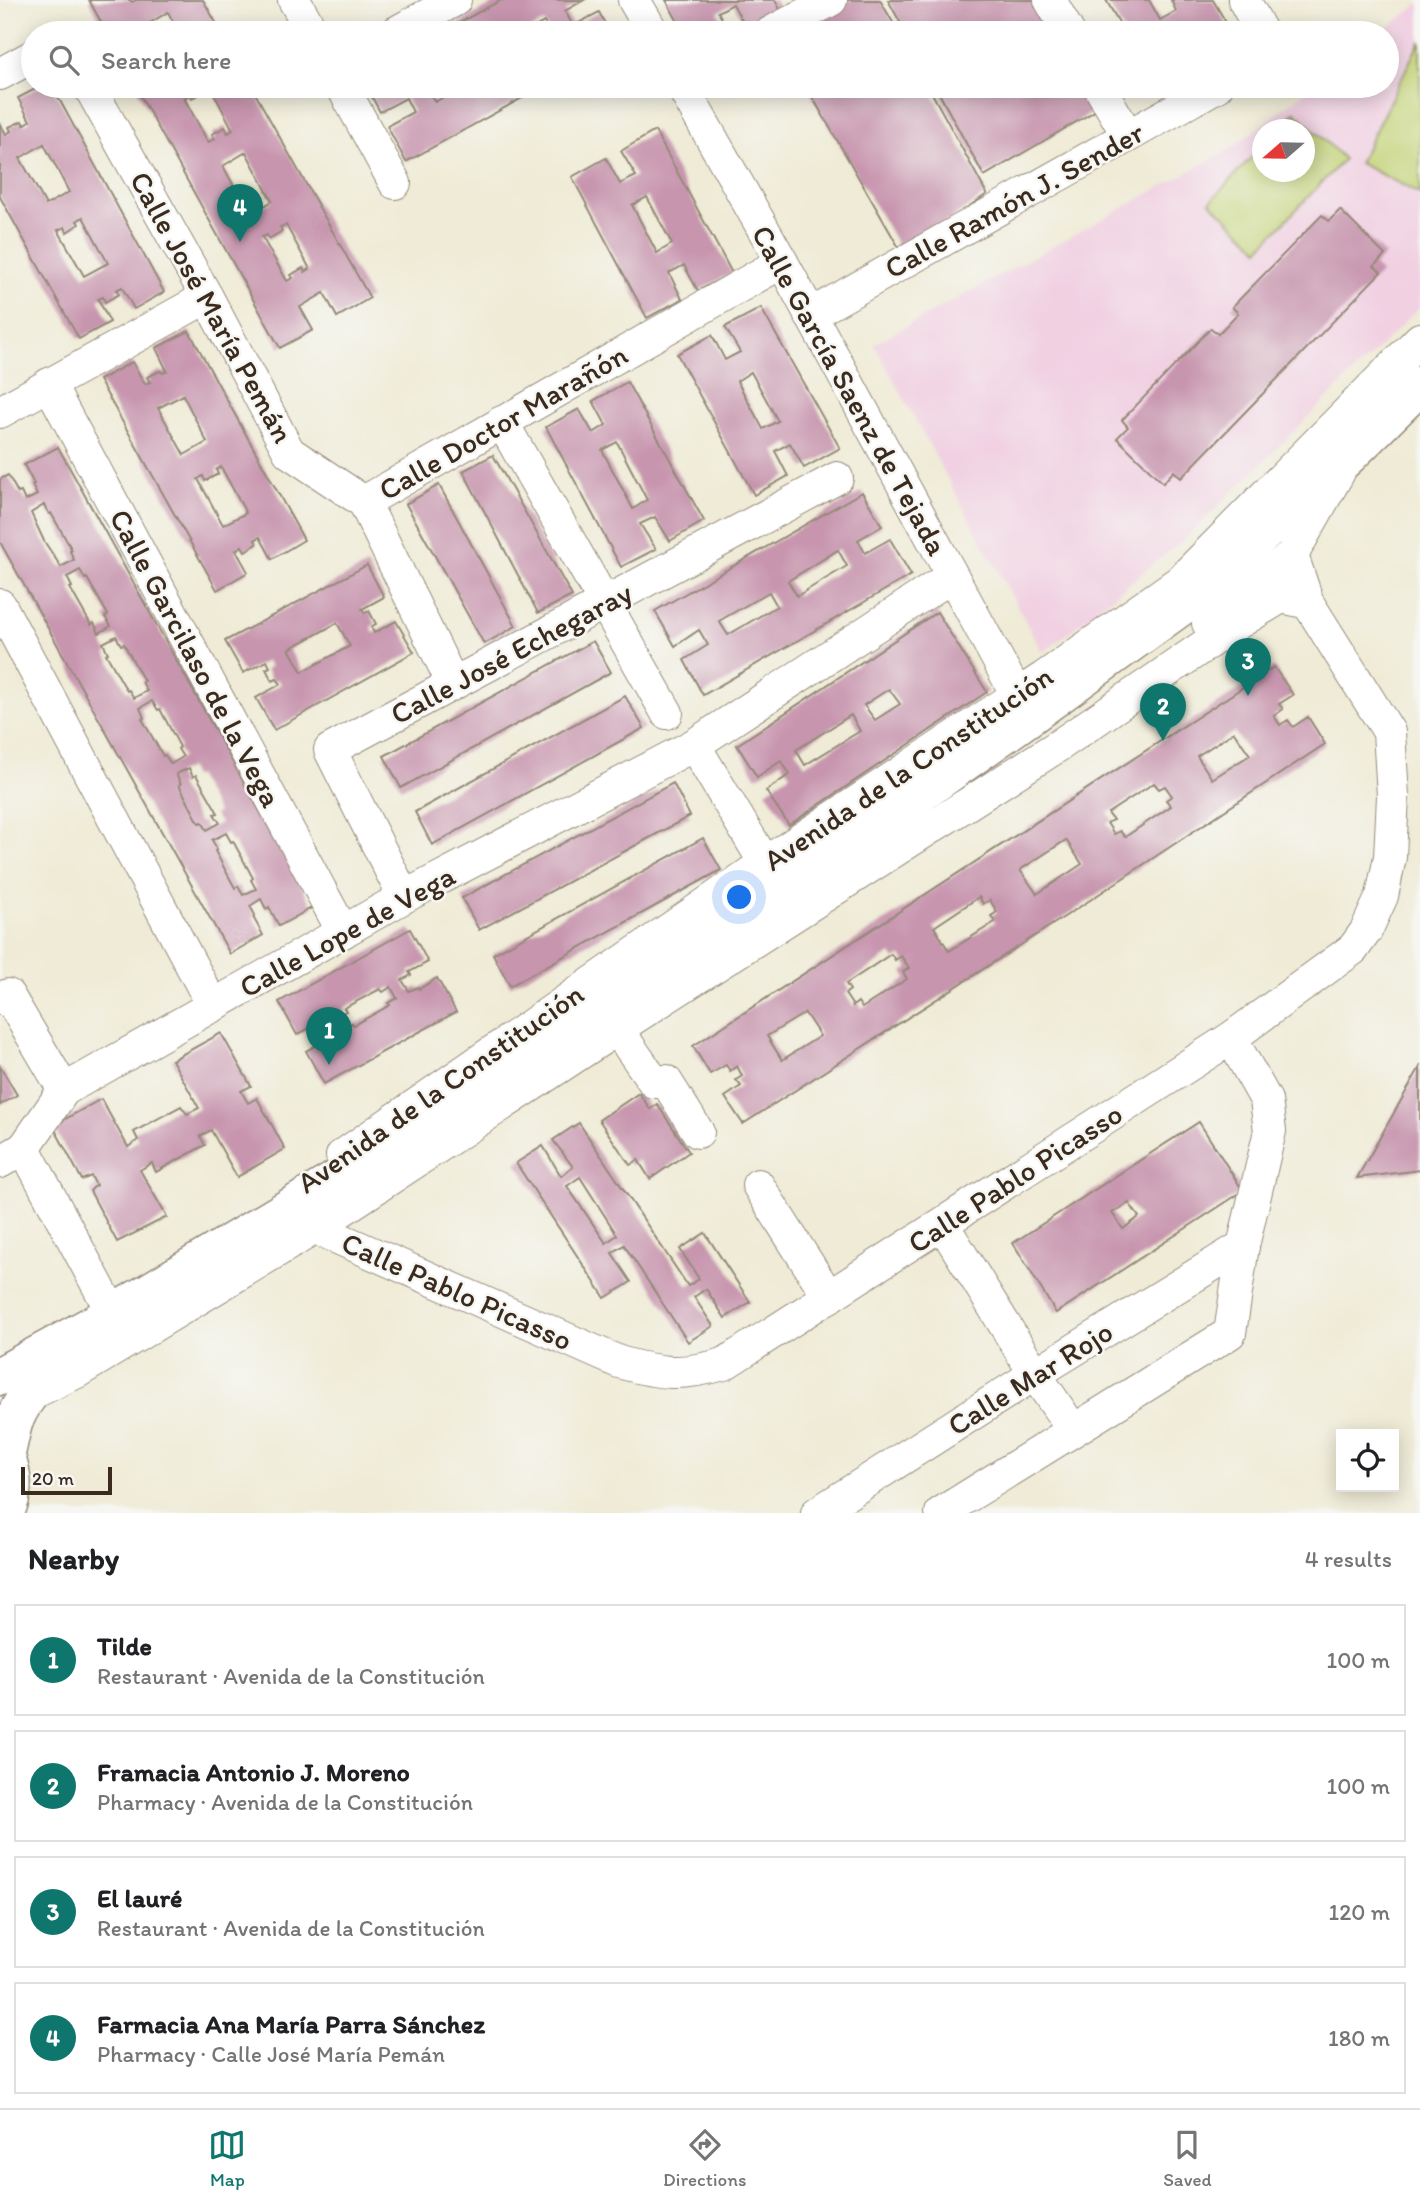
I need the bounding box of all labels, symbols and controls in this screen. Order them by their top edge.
search box [21,21,1399,98]
icon: search [45,41,83,79]
text: Search here [101,44,231,76]
street label: Calle Ramón J. Sender [878,113,1150,287]
north arrow [1252,119,1315,182]
street label: Calle José María Pemán [122,165,302,449]
pin: 4 [217,184,263,242]
street label: Calle García Saenz de Tejada [744,218,956,562]
street label: Calle Doctor Marañón [372,336,634,508]
street label: Calle Garcilaso de la Vega [102,503,290,814]
street label: Calle José Echegaray [384,574,638,732]
pin: 3 [1225,638,1271,696]
street label: Avenida de la Constitución [756,657,1060,879]
pin: 2 [1140,683,1186,741]
street label: Calle Lope de Vega [233,856,462,1006]
your location [722,880,756,914]
street label: Avenida de la Constitución [290,975,590,1201]
pin: 1 [306,1007,352,1065]
street label: Calle Pablo Picasso [901,1095,1129,1261]
street label: Calle Pablo Picasso [336,1224,578,1358]
street label: Calle Mar Rojo [941,1313,1119,1443]
map controls [1336,1429,1399,1492]
button: locate [1336,1429,1399,1492]
scale bar [21,1464,112,1496]
text: 20 m [32,1467,74,1490]
text: Nearby [28,1540,119,1577]
text: 4 results [1305,1545,1392,1573]
text: Tilde [97,1630,152,1662]
text: 1 [48,1646,58,1674]
text: 100 m [1326,1646,1390,1674]
text: Restaurant · Avenida de la Constitución [97,1662,485,1690]
text: Framacia Antonio J. Moreno [97,1756,410,1788]
text: 2 [47,1772,59,1800]
text: 100 m [1326,1772,1390,1800]
text: Pharmacy · Avenida de la Constitución [97,1788,473,1816]
text: El lauré [97,1882,182,1914]
text: 3 [47,1898,59,1926]
text: 120 m [1329,1898,1390,1926]
text: Restaurant · Avenida de la Constitución [97,1914,485,1942]
text: Farmacia Ana María Parra Sánchez [97,2008,485,2040]
text: 4 [46,2024,60,2052]
text: 180 m [1328,2024,1390,2052]
text: Pharmacy · Calle José María Pemán [97,2040,445,2068]
tab: Map [208,2126,246,2191]
tab: Directions [663,2126,747,2191]
tab: Saved [1163,2126,1212,2191]

